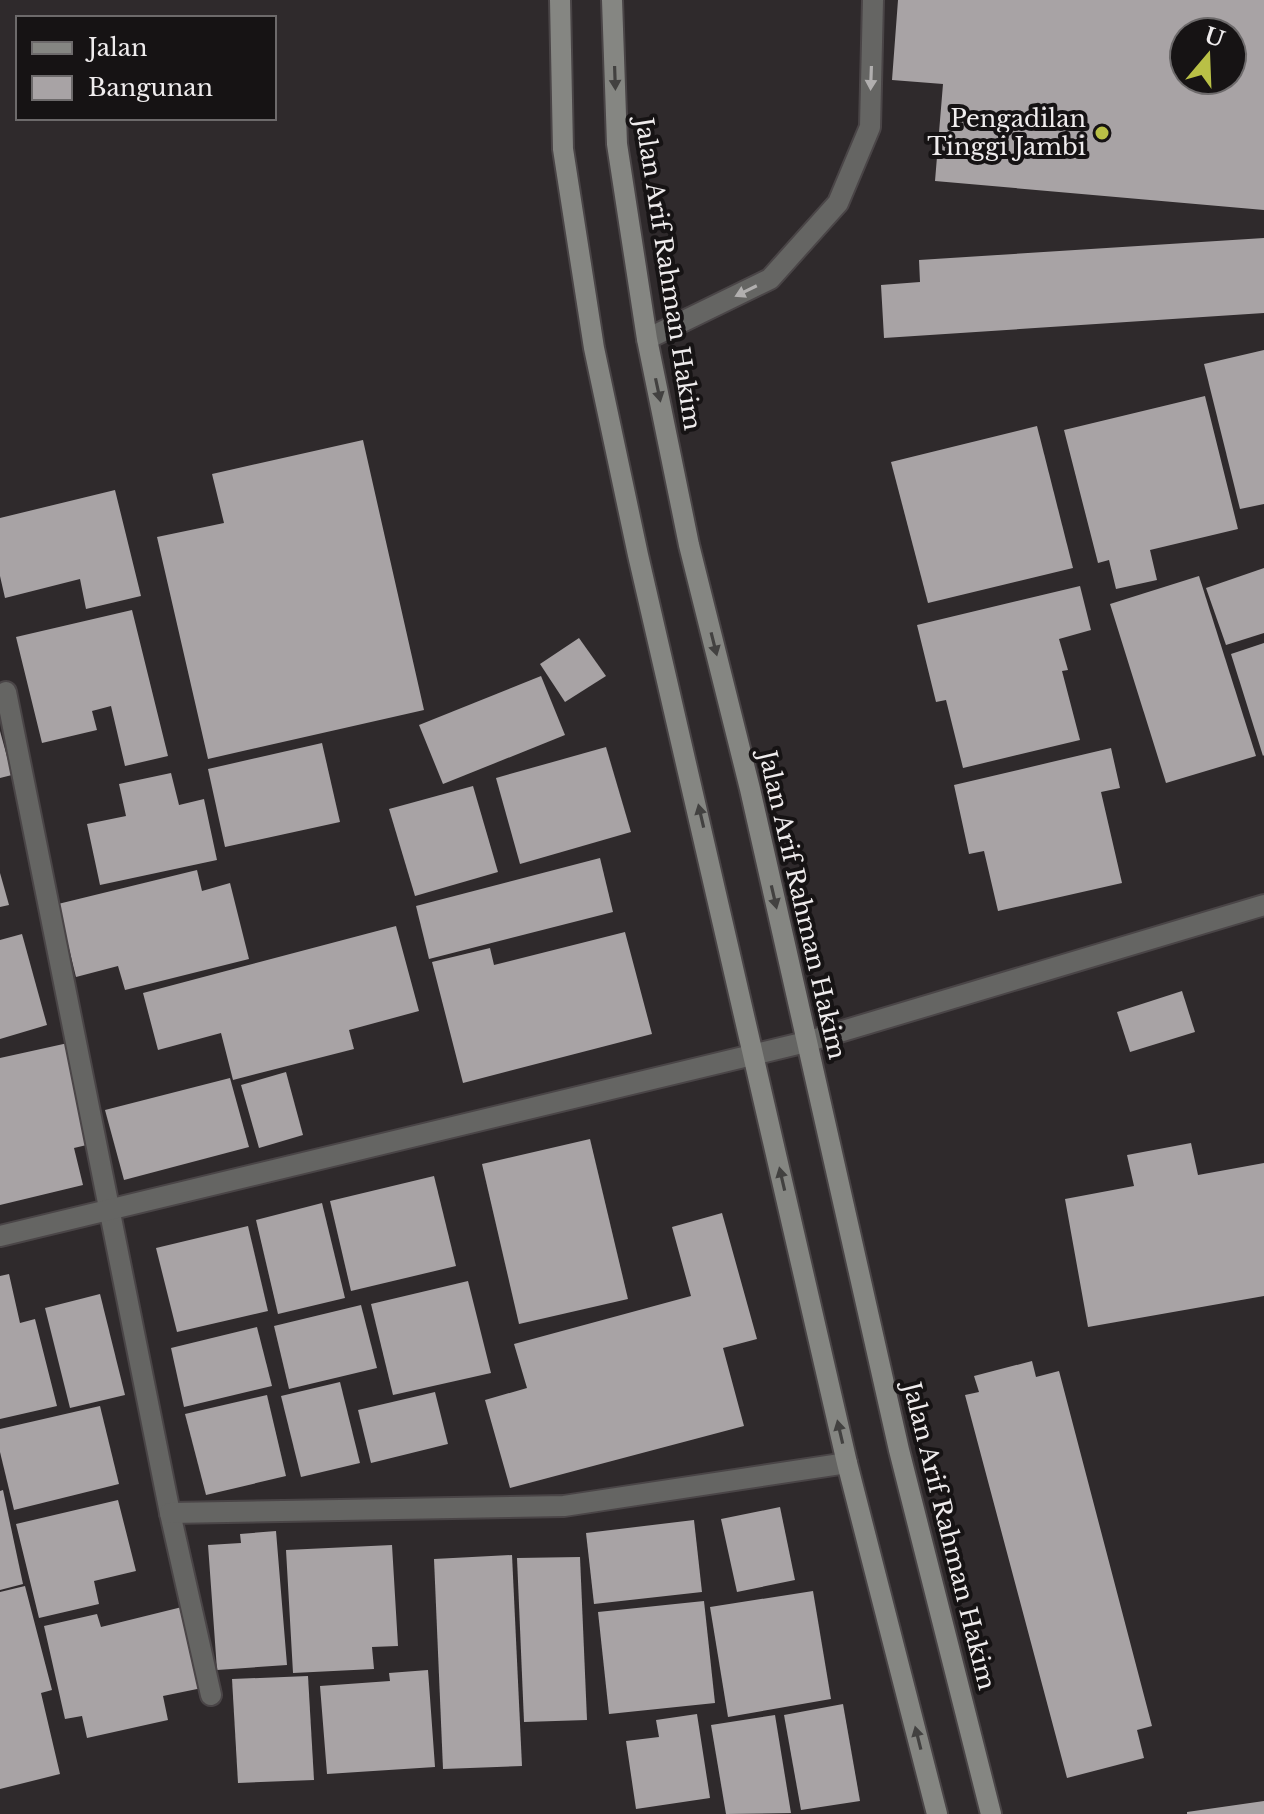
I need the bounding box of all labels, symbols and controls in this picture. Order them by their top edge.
legend [16,16,276,120]
north arrow [1168,16,1248,96]
text: U [1201,22,1228,54]
text: Jalan [85,33,148,62]
one-way arrow [608,66,621,91]
one-way arrow [865,66,877,91]
text: Bangunan [88,73,213,102]
place label: Pengadilan Tinggi Jambi [927,104,1086,161]
street label: Jalan Arif Rahman Hakim [629,113,708,432]
marker: Pengadilan Tinggi Jambi [1093,124,1111,142]
one-way arrow [734,284,757,297]
one-way arrow [652,378,665,403]
one-way arrow [708,632,721,657]
street label: Jalan Arif Rahman Hakim [752,745,852,1062]
one-way arrow [694,803,706,828]
one-way arrow [768,885,781,910]
one-way arrow [775,1166,788,1191]
street label: Jalan Arif Rahman Hakim [896,1376,1002,1693]
one-way arrow [833,1419,846,1444]
one-way arrow [911,1726,923,1751]

